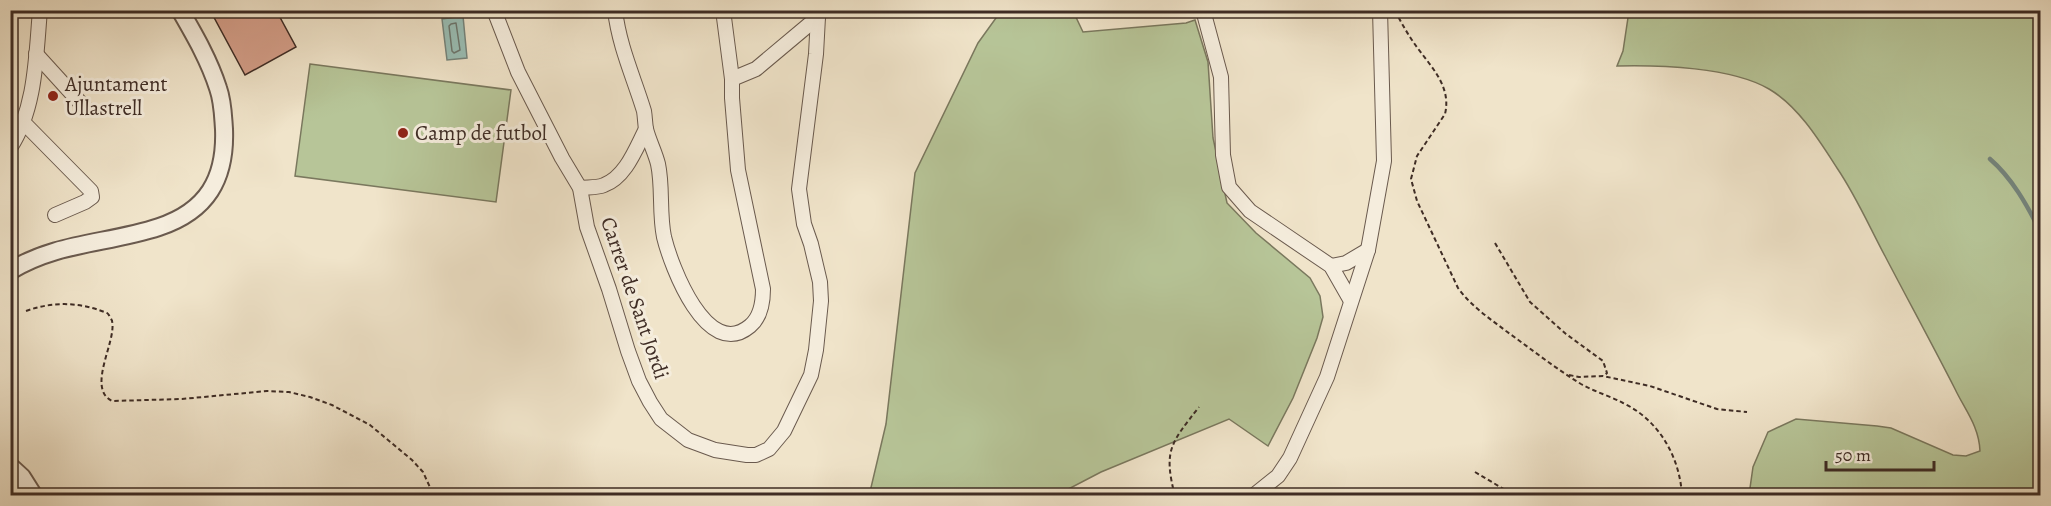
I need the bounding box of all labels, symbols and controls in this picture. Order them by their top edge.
place label: Ajuntament Ullastrell [64,70,167,122]
marker: Ajuntament Ullastrell [46,89,60,103]
place label: Camp de futbol [415,119,547,147]
marker: Camp de futbol [396,126,410,140]
street label: Carrer de Sant Jordi [594,213,676,383]
scale bar [1826,434,1934,472]
text: 50 m [1835,443,1871,467]

